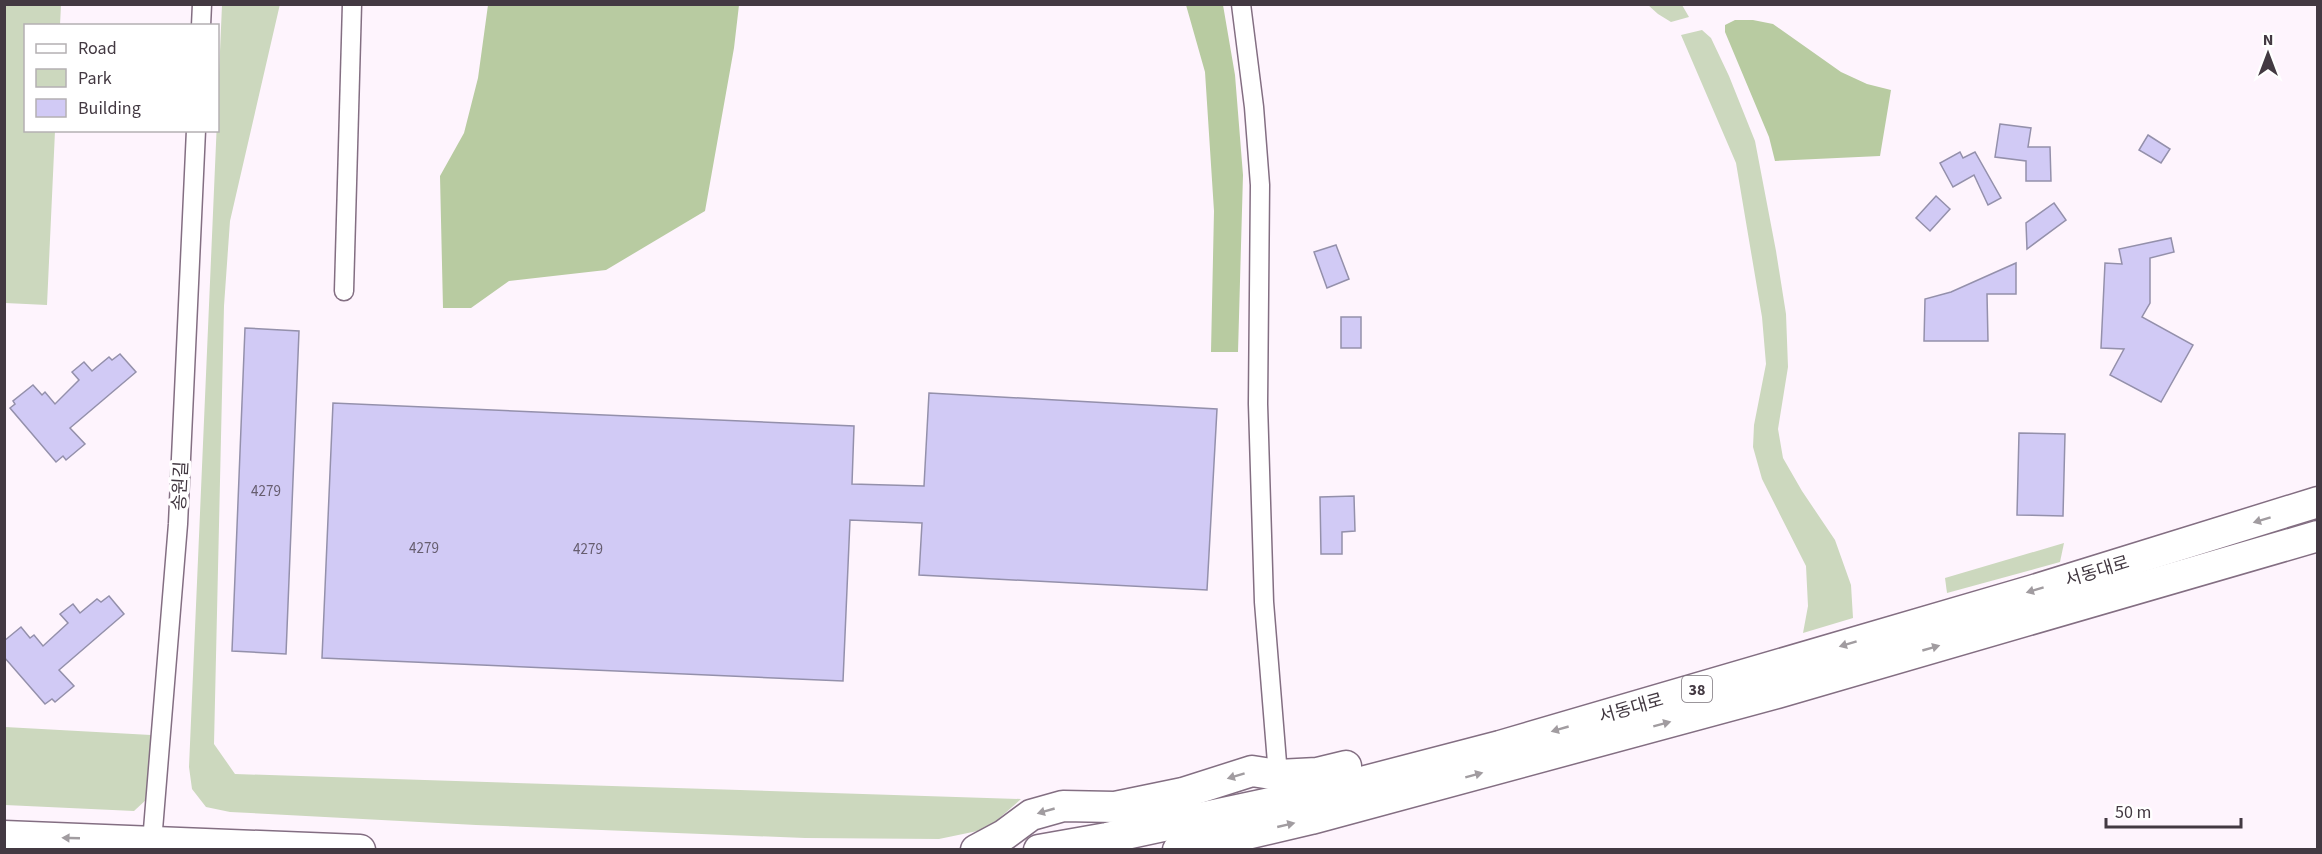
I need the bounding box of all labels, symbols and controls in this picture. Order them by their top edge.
legend [24,24,219,132]
north arrow [2238,24,2298,84]
text: N [2263,29,2273,51]
text: Road [78,36,117,61]
text: Park [78,66,112,91]
text: Building [78,96,141,121]
street label: 송원길 [167,461,194,511]
house number: 4279 [251,481,281,502]
one-way arrow [2253,516,2271,525]
house number: 4279 [409,538,439,559]
house number: 4279 [573,539,603,560]
street label: 서동대로 [2062,550,2132,593]
one-way arrow [2026,586,2044,595]
one-way arrow [1839,640,1857,649]
one-way arrow [1922,643,1940,652]
road number: 38 [1682,676,1712,702]
street label: 서동대로 [1596,687,1666,730]
one-way arrow [1654,719,1672,728]
one-way arrow [1551,725,1569,734]
one-way arrow [1465,770,1483,779]
one-way arrow [1227,772,1245,781]
scale bar [2106,791,2241,829]
text: 50 m [2115,800,2151,825]
one-way arrow [1037,807,1055,816]
one-way arrow [1276,820,1295,829]
one-way arrow [62,834,81,843]

